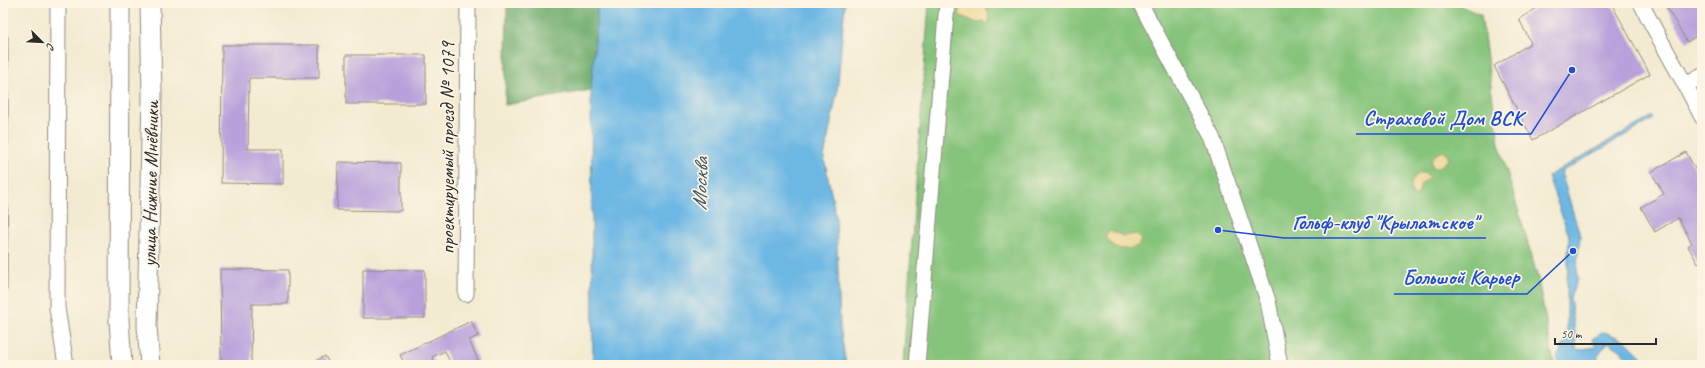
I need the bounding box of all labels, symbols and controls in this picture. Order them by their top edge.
north arrow [22,22,62,62]
street label: проектируемый проезд № 1079 [435,40,460,254]
text: С [43,41,59,53]
street label: улица Нижние Мнёвники [137,100,164,268]
callout: Страховой Дом ВСК [1356,101,1531,134]
text: Страховой Дом ВСК [1363,105,1527,131]
water label: Москва [686,155,714,211]
callout: Гольф-клуб "Крылатское" [1284,205,1486,238]
text: Гольф-клуб "Крылатское" [1292,209,1483,235]
callout: Большой Карьер [1394,261,1527,294]
text: Большой Карьер [1402,264,1521,290]
scale bar [1555,320,1656,346]
text: 50 m [1561,326,1583,342]

